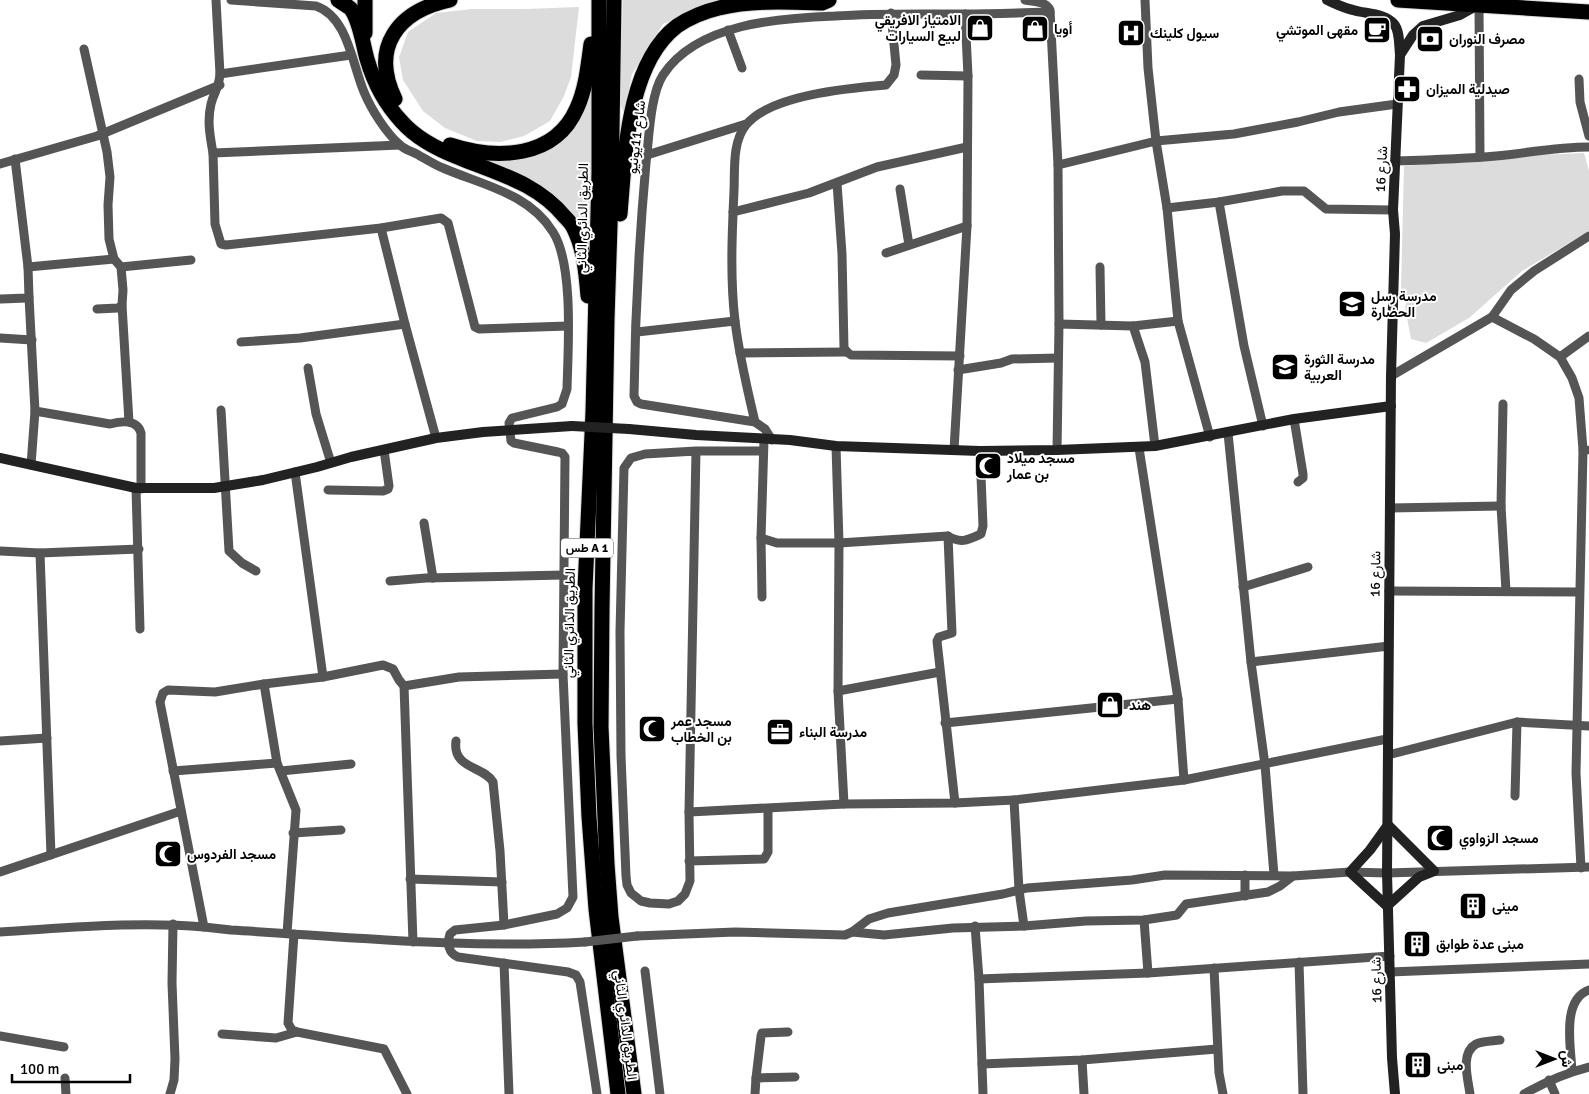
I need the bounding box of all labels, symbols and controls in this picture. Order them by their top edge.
place label: الامتياز الافريقي لبيع السيارات [875,12,961,46]
shop icon: الامتياز الافريقي لبيع السيارات [965,13,995,43]
shop icon: أويا [1020,14,1050,44]
cafe icon: مقهى الموتشي [1362,15,1392,45]
hospital icon: سيول كلينك [1116,18,1146,48]
place label: أويا [1054,21,1073,38]
place label: مقهى الموتشي [1276,22,1358,42]
bank icon: مصرف النوران [1415,24,1445,54]
place label: سيول كلينك [1150,25,1219,42]
place label: مصرف النوران [1449,31,1525,48]
pharmacy icon: صيدلية الميزان [1392,74,1422,104]
place label: صيدلية الميزان [1426,81,1510,98]
street label: شارع 11يونيو [624,99,651,175]
street label: شارع 16 [1372,145,1393,193]
street label: الطريق الدائري الثاني [573,163,595,273]
place label: مدرسة رسل الحضارة [1371,288,1437,321]
school or university icon: مدرسة رسل الحضارة [1337,289,1367,319]
place label: مدرسة الثورة العربية [1304,351,1375,384]
school or university icon: مدرسة الثورة العربية [1270,352,1300,382]
place label: مسجد ميلاد بن عمار [1006,450,1075,483]
mosque icon: مسجد ميلاد بن عمار [973,451,1003,481]
road number: طس A 1 [561,538,613,558]
street label: شارع 16 [1367,551,1386,597]
street label: الطريق الدائري الثاني [560,568,582,678]
shop icon: هند [1095,690,1125,720]
place label: هند [1129,697,1151,714]
place label: مسجد عمر بن الخطاب [670,713,732,746]
mosque icon: مسجد عمر بن الخطاب [637,714,667,744]
office icon: مدرسة البناء [765,717,795,747]
place label: مدرسة البناء [799,724,868,741]
mosque icon: مسجد الزواوي [1425,823,1455,853]
place label: مسجد الزواوي [1459,830,1539,850]
mosque icon: مسجد الفردوس [153,839,183,869]
place label: مسجد الفردوس [187,846,277,863]
building icon: مينى [1458,891,1488,921]
place label: مينى [1492,898,1519,915]
building icon: مبنى عدة طوابق [1402,929,1432,959]
place label: مبنى عدة طوابق [1436,936,1524,953]
street label: شارع 16 [1368,957,1387,1003]
street label: الطريق الدائري الثاني [607,969,641,1081]
north arrow [1529,1034,1579,1084]
building icon: مبنى [1403,1050,1433,1080]
text: ش [1558,1051,1575,1068]
scale bar [12,1052,130,1084]
place label: مبنى [1437,1057,1464,1074]
text: 100 m [20,1060,60,1078]

